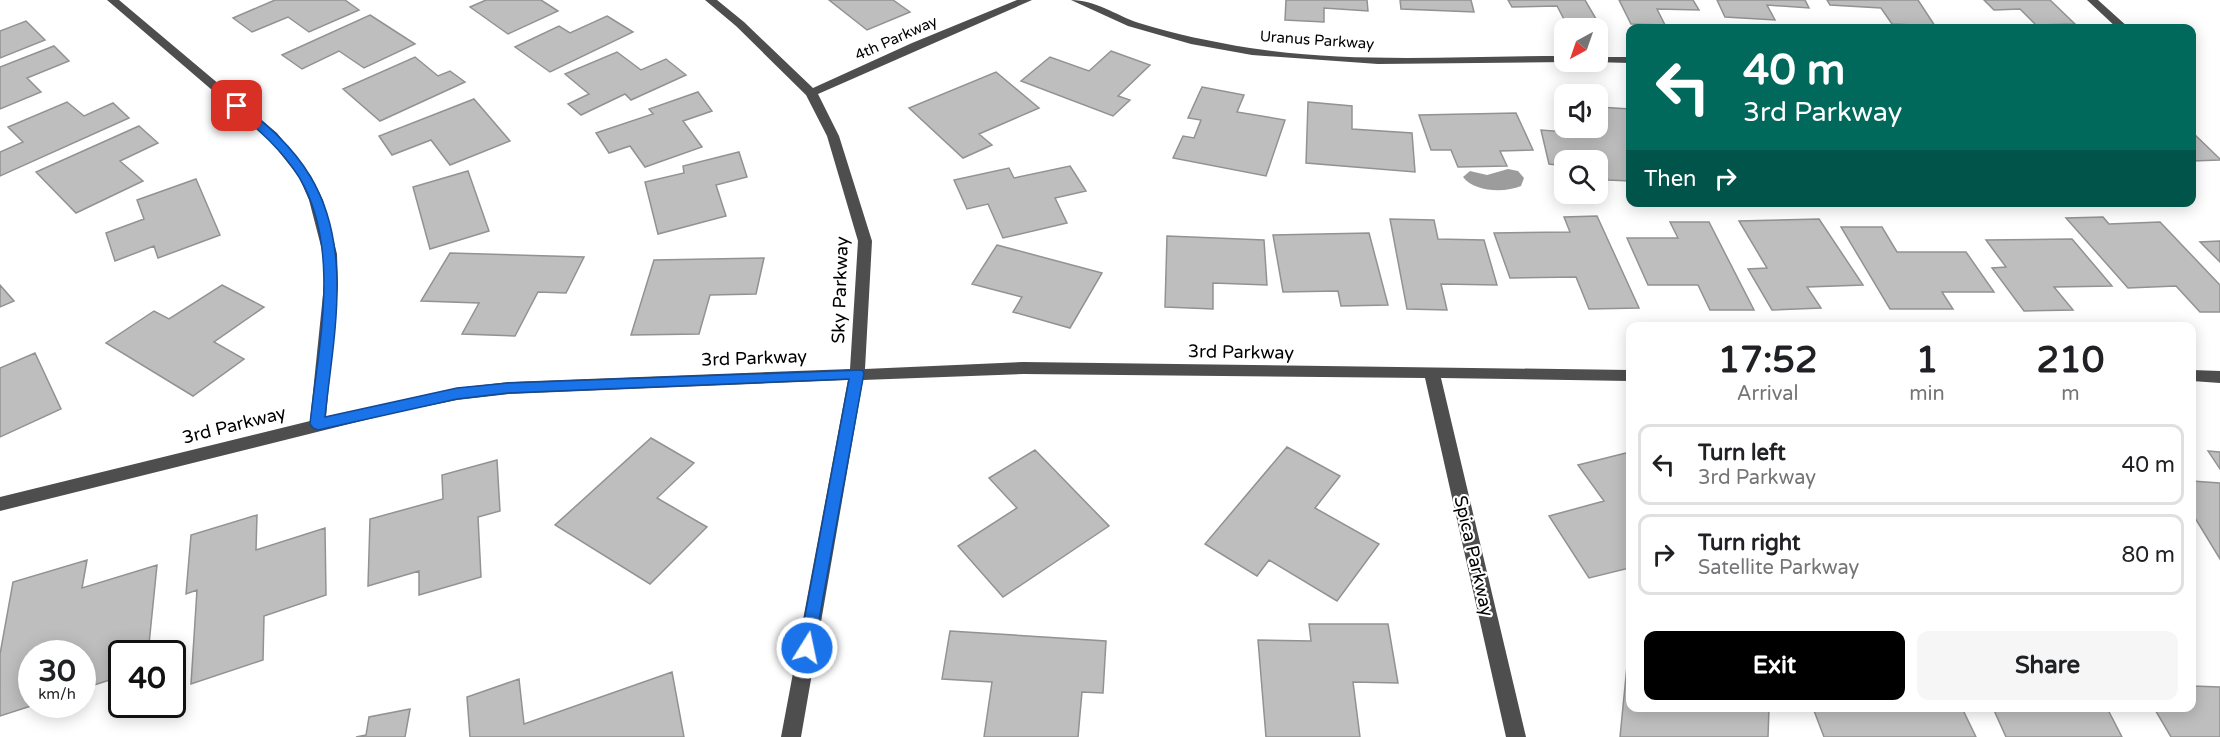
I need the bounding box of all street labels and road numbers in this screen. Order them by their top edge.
street label: 4th Parkway [852,12,940,64]
street label: Uranus Parkway [1259,27,1375,53]
street label: Sky Parkway [827,236,853,344]
street label: 3rd Parkway [1188,340,1295,364]
street label: 3rd Parkway [701,345,808,371]
street label: 3rd Parkway [180,401,288,449]
street label: Spica Parkway [1449,493,1499,619]

